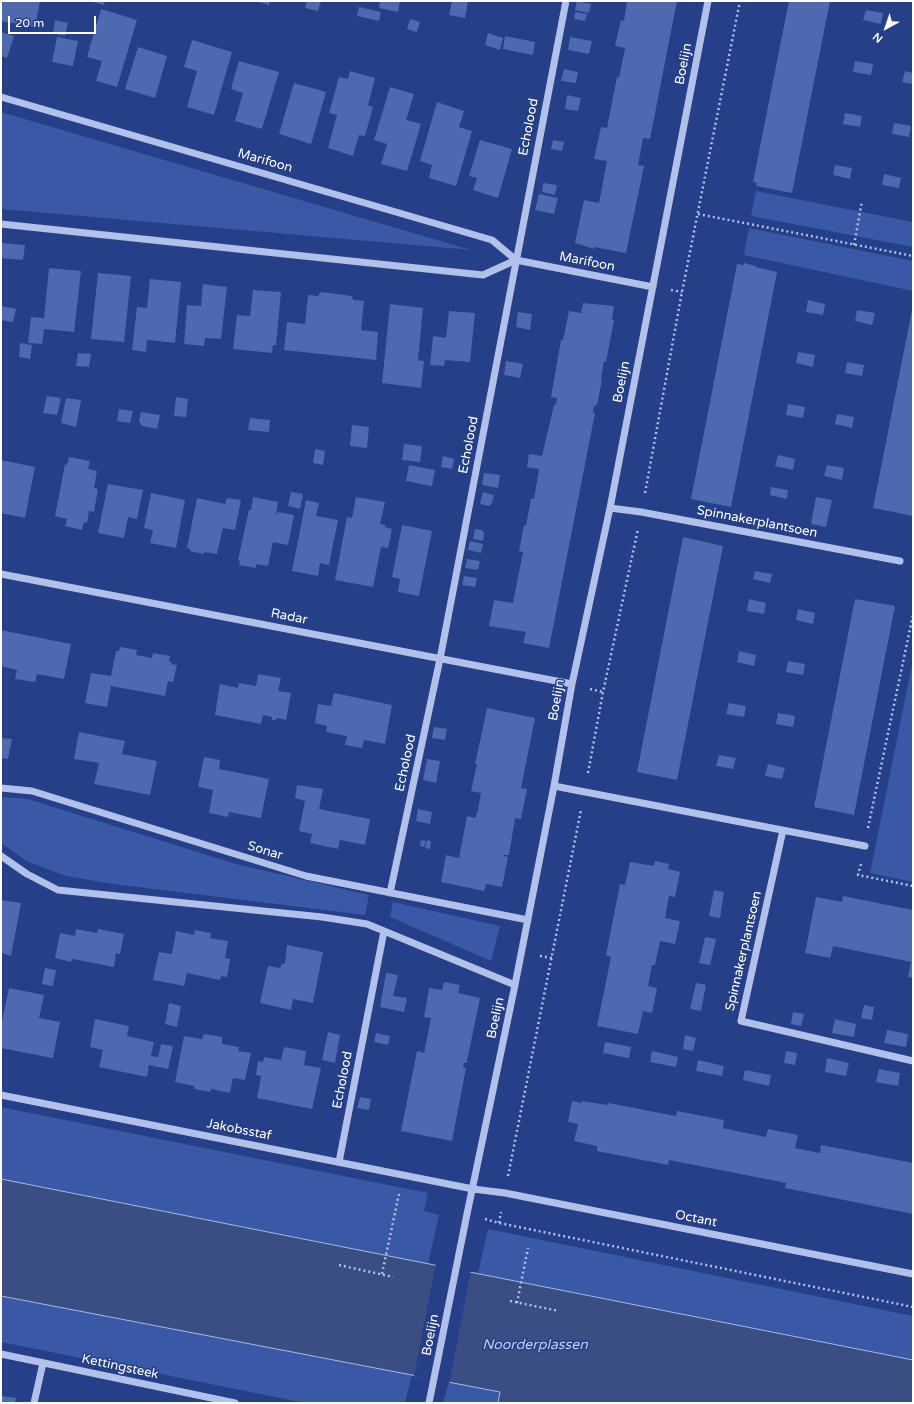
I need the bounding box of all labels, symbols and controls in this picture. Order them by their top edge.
scale bar [10,8,98,34]
north arrow [866,8,906,48]
text: 20 m [15,16,44,30]
text: N [870,30,886,45]
street label: Boelijn [672,42,696,86]
street label: Echolood [516,97,542,157]
street label: Marifoon [236,146,294,176]
street label: Marifoon [558,249,616,275]
street label: Boelijn [610,360,634,404]
street label: Echolood [456,415,482,475]
street label: Spinnakerplantsoen [695,503,819,541]
street label: Radar [269,606,309,628]
street label: Boelijn [546,678,568,722]
street label: Echolood [392,733,420,793]
street label: Sonar [245,838,285,864]
street label: Spinnakerplantsoen [723,889,765,1013]
street label: Boelijn [484,996,508,1040]
street label: Echolood [330,1050,356,1110]
street label: Jakobsstaf [205,1116,273,1144]
street label: Octant [674,1207,718,1231]
street label: Boelijn [419,1313,443,1357]
water label: Noorderplassen [482,1337,588,1353]
street label: Kettingsteek [80,1351,160,1383]

